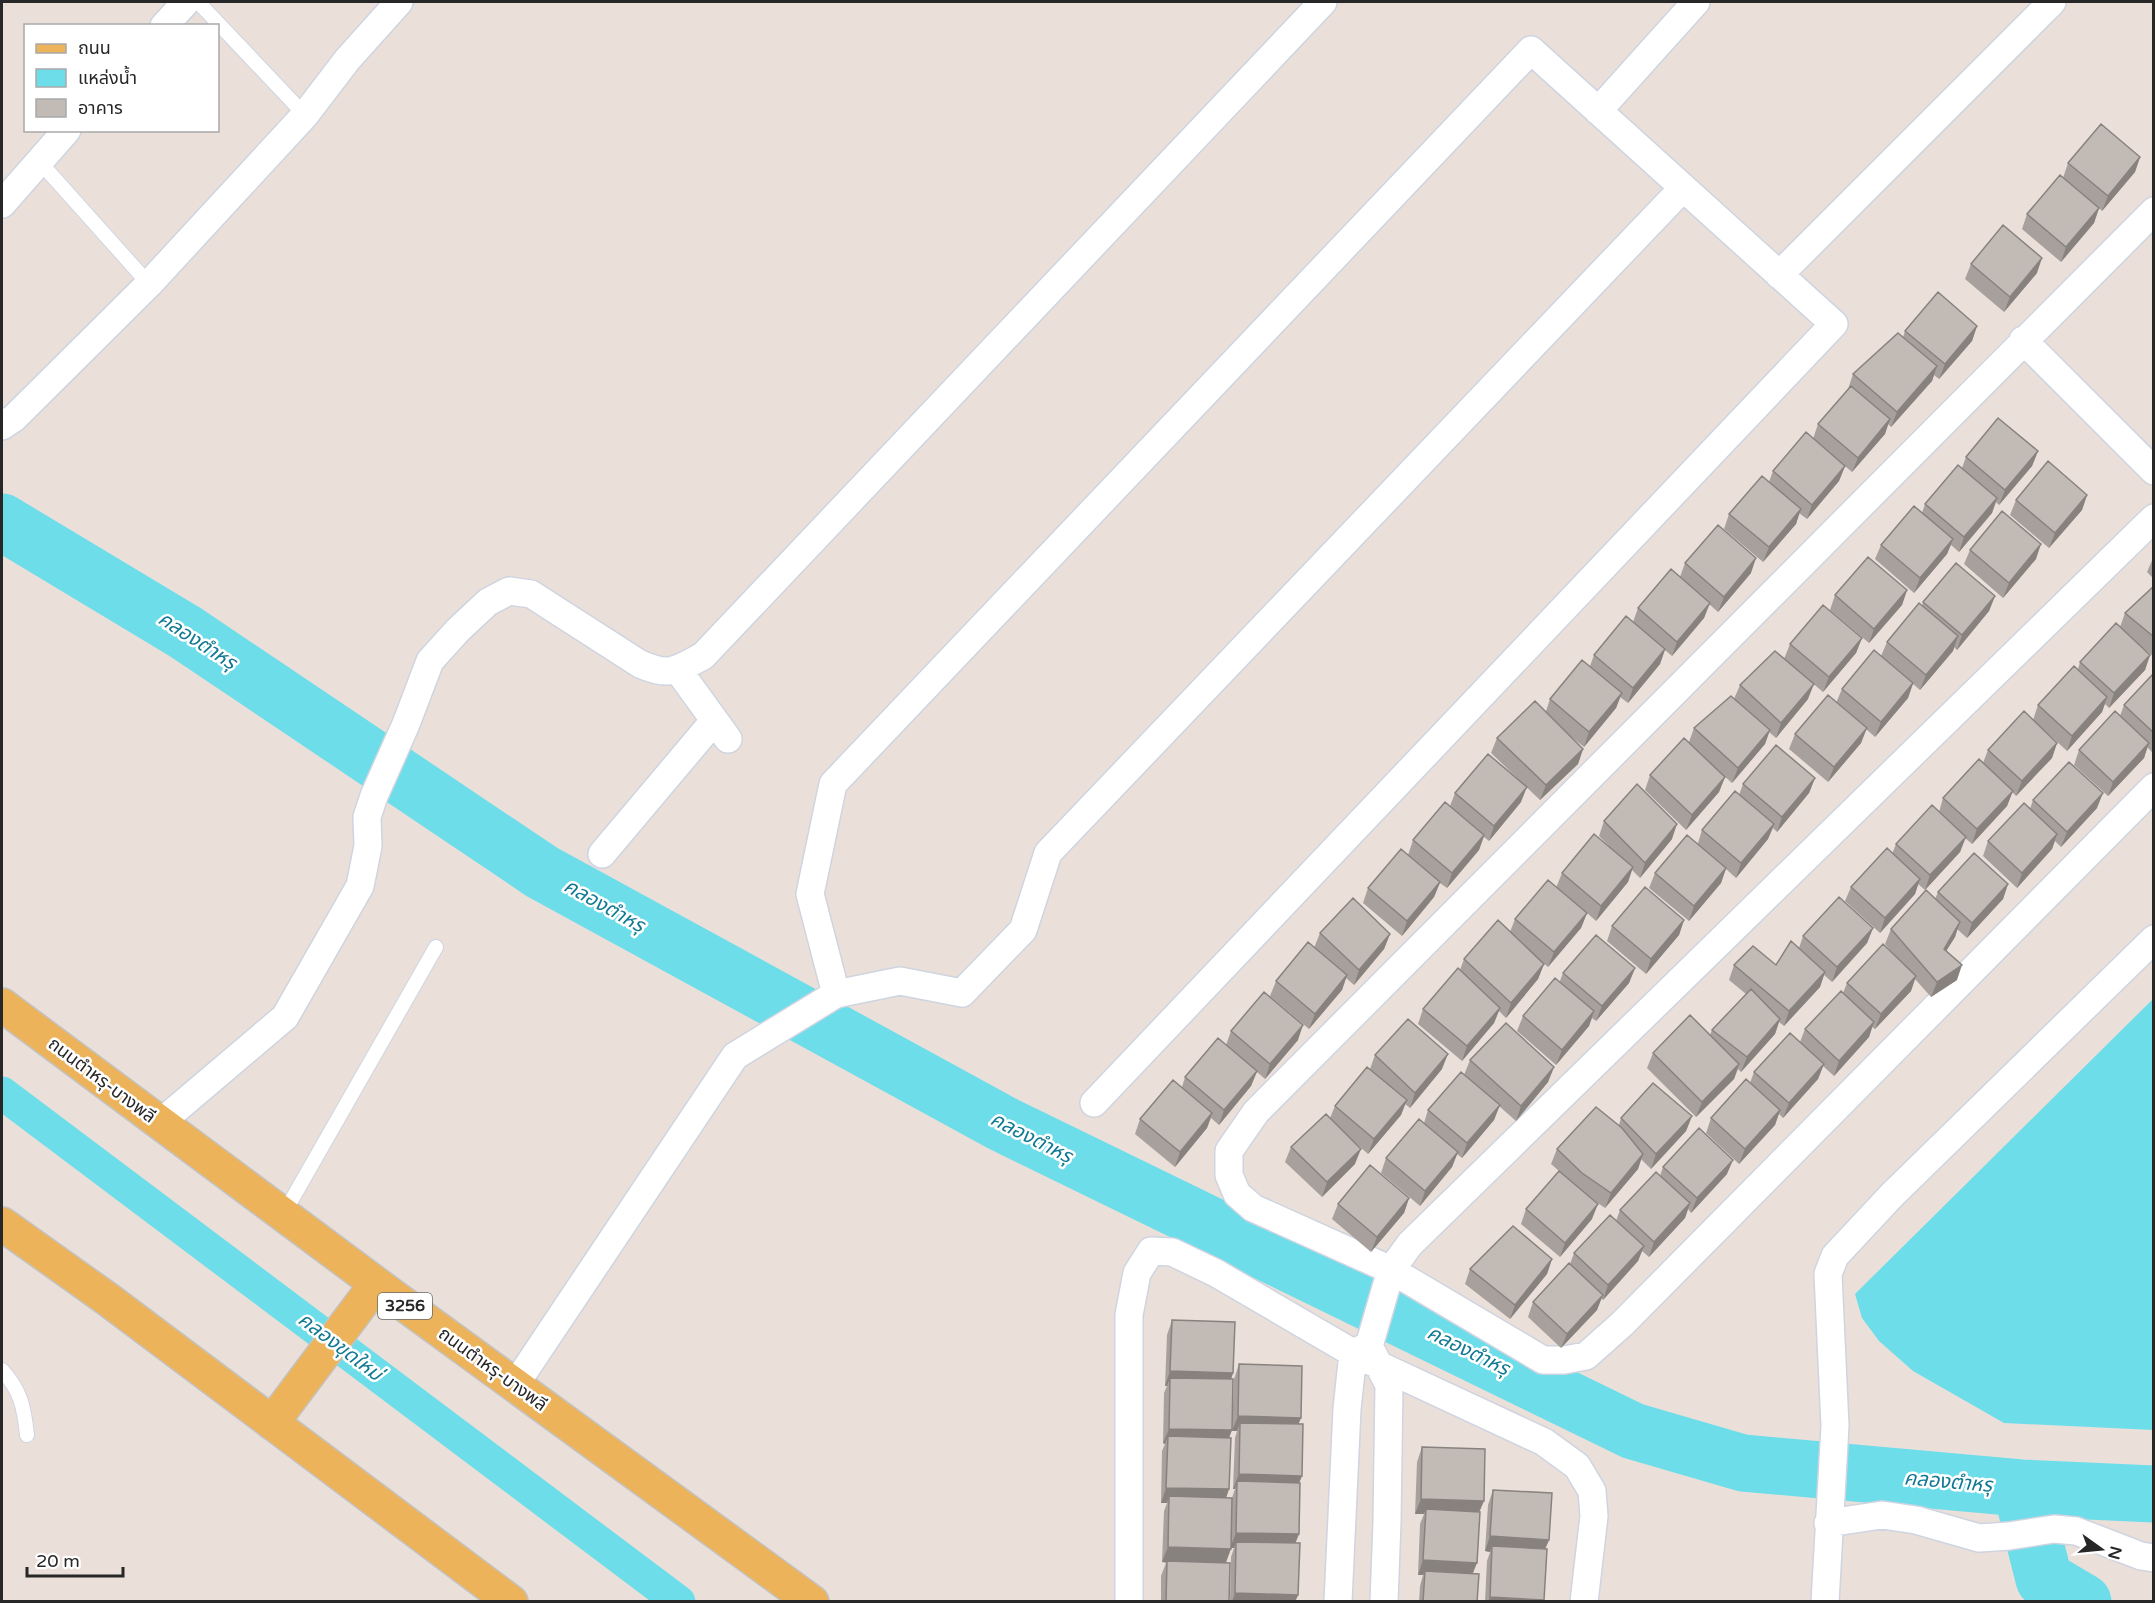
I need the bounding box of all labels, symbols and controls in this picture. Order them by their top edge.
legend [24,24,219,132]
text: ถนน [78,37,111,59]
text: แหล่งน้ำ [78,65,137,89]
text: อาคาร [78,97,123,119]
water label: คลองตำหรุ [153,607,242,676]
water label: คลองตำหรุ [560,874,649,938]
street label: ถนนตำหรุ-บางพลี [44,1032,160,1128]
water label: คลองตำหรุ [986,1107,1077,1169]
road number: 3256 [378,1293,432,1319]
water label: คลองขุดใหม่ [293,1308,389,1388]
water label: คลองตำหรุ [1423,1321,1514,1382]
street label: ถนนตำหรุ-บางพลี [434,1322,552,1416]
water label: คลองตำหรุ [1903,1466,1994,1498]
north arrow [2071,1519,2131,1579]
scale bar [27,1540,123,1578]
text: N [2103,1544,2126,1561]
text: 20 m [36,1550,80,1572]

